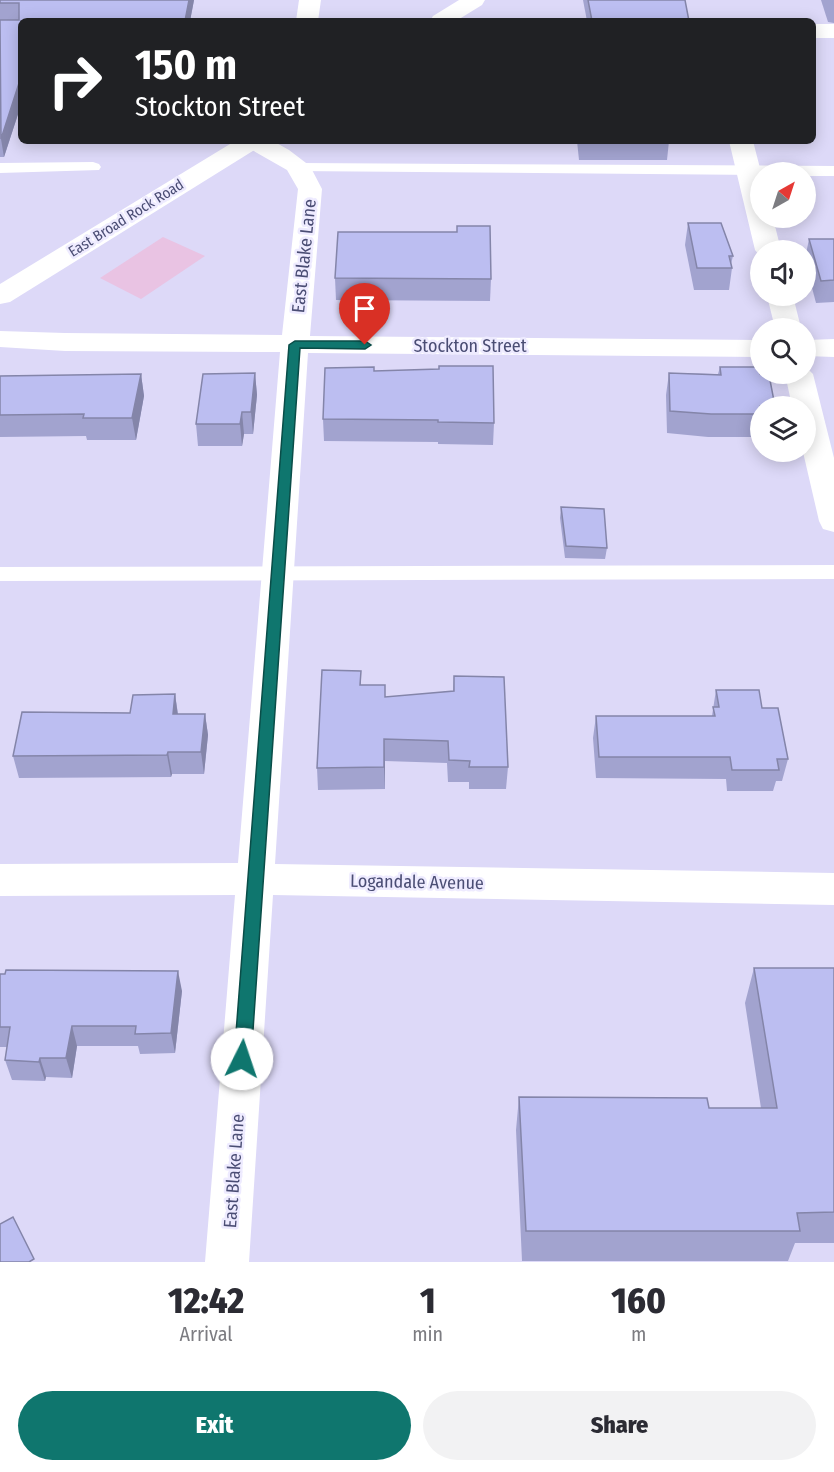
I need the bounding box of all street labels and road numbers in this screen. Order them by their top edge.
street label: East Broad Rock Road [65,175,187,261]
street label: East Blake Lane [287,198,321,314]
street label: Stockton Street [413,335,527,357]
street label: Logandale Avenue [350,870,484,894]
street label: East Blake Lane [219,1113,249,1229]

